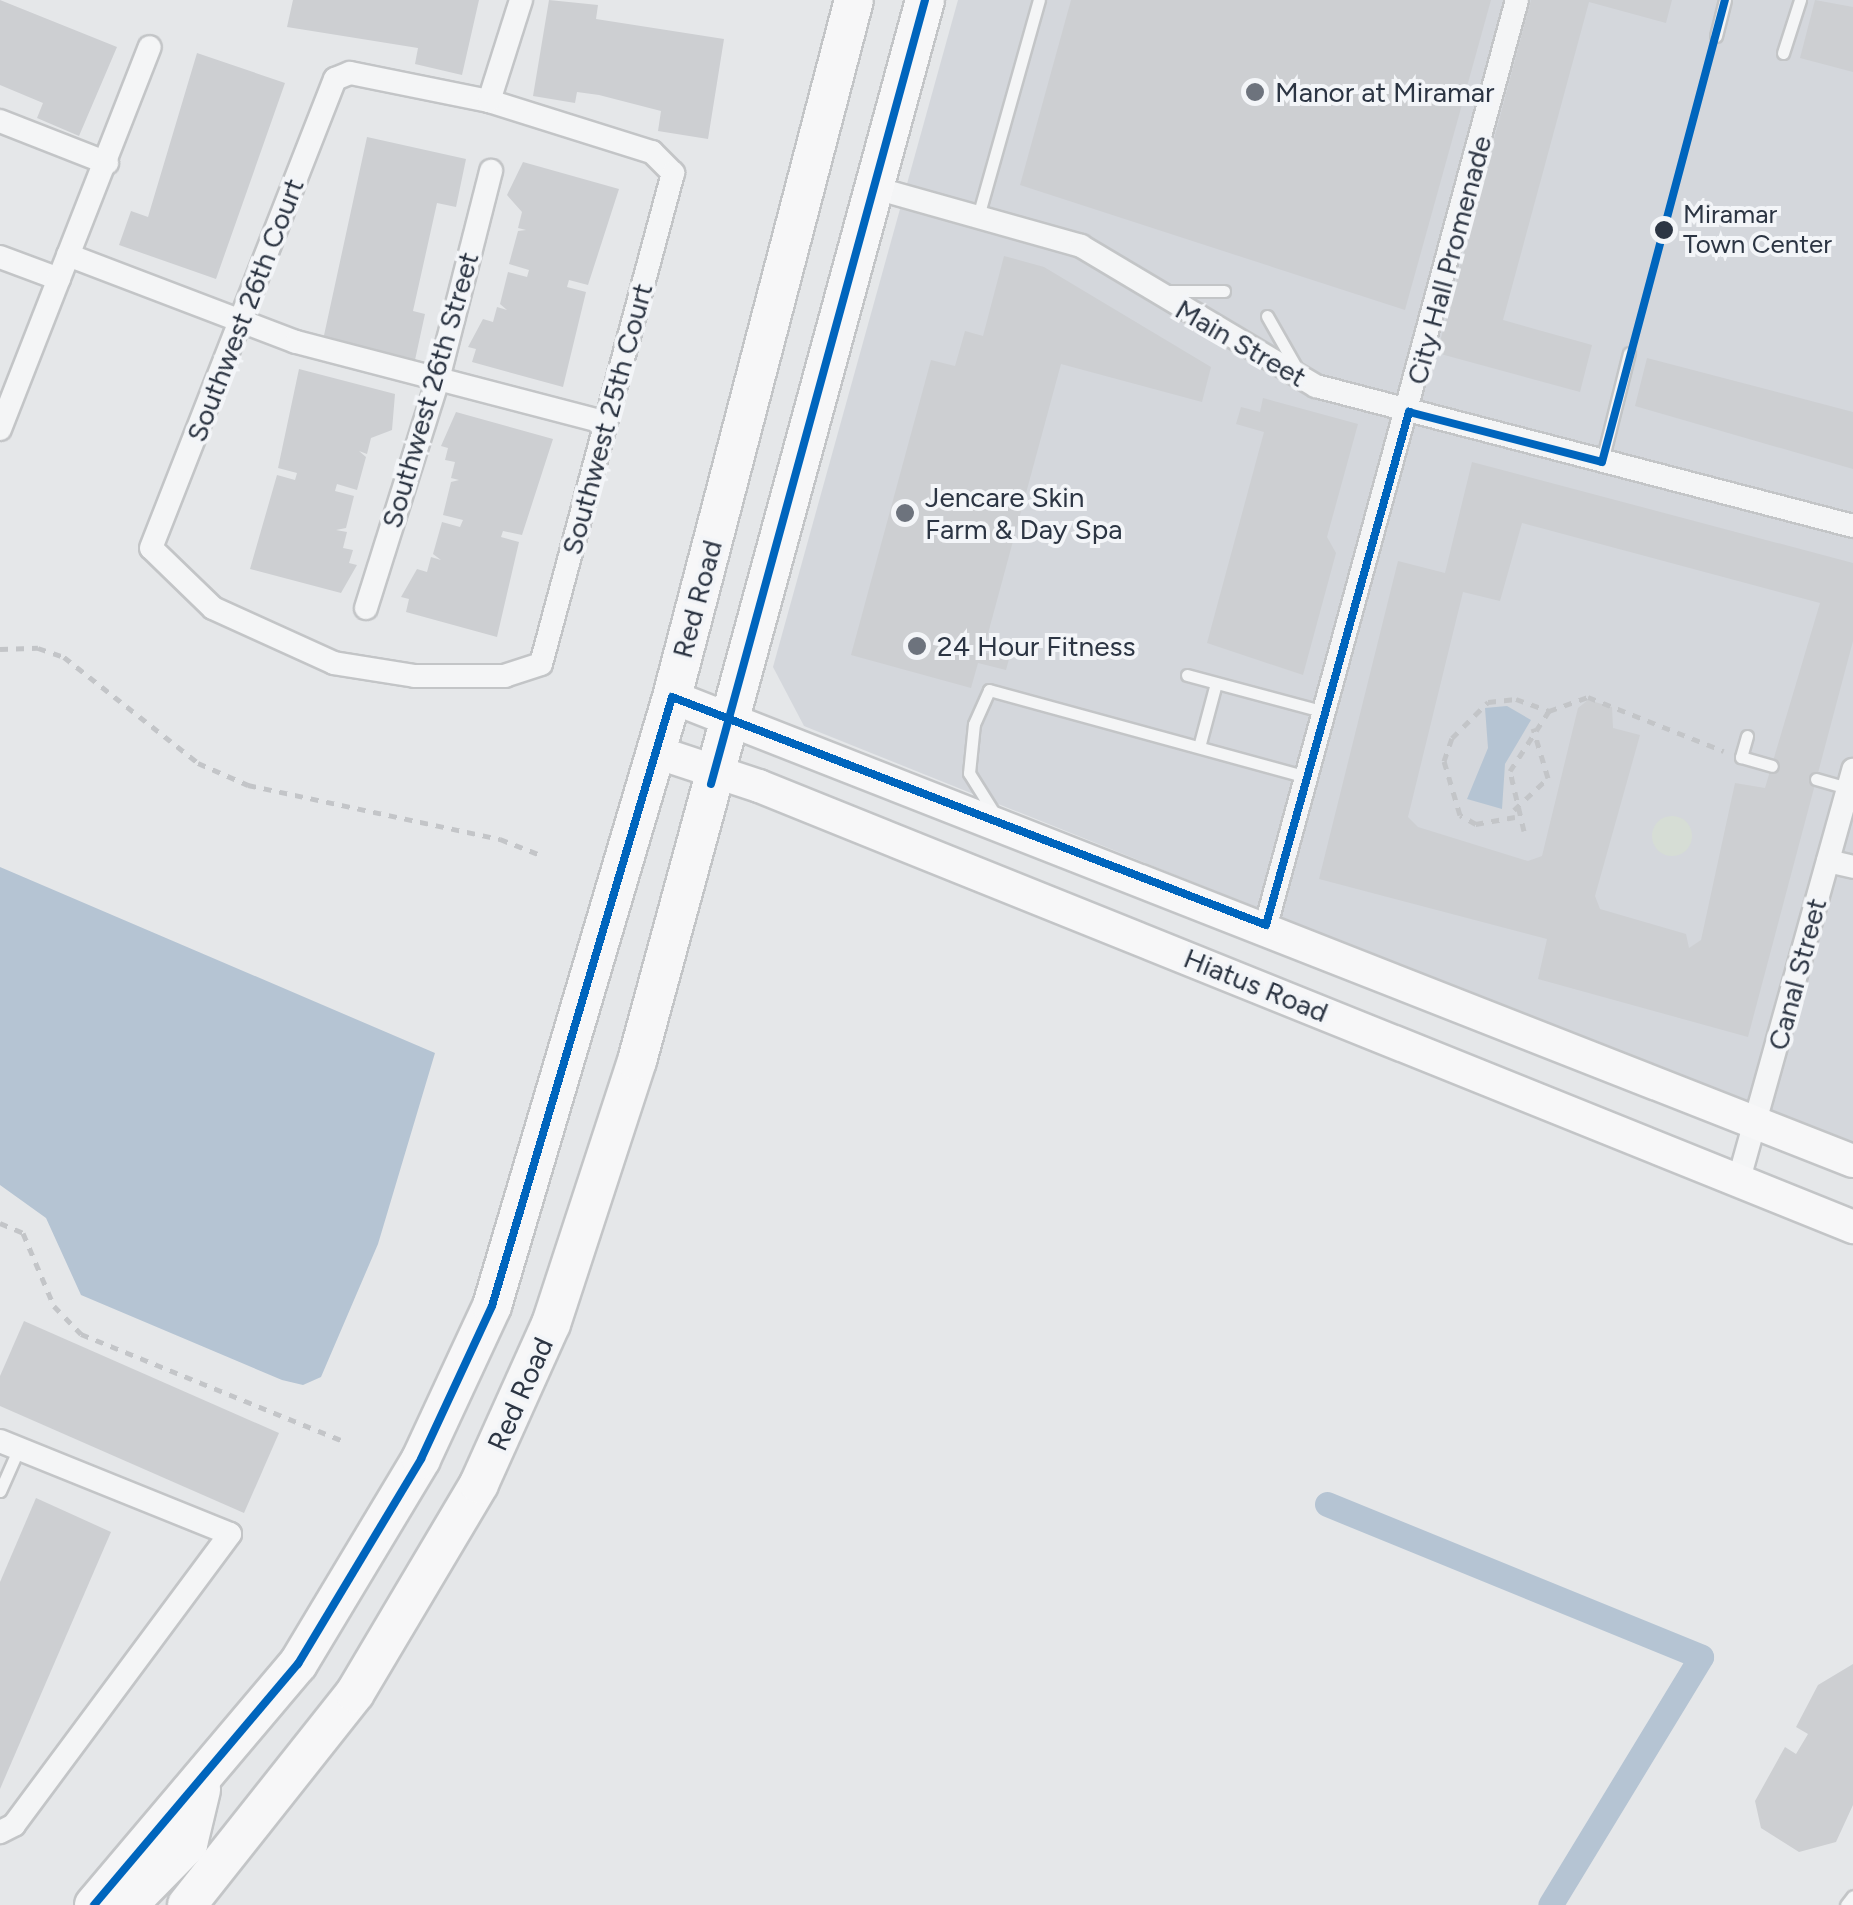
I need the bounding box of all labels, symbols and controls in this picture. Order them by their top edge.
place label: Manor at Miramar [1275,75,1494,109]
marker: Manor at Miramar [1244,81,1266,103]
street label: City Hall Promenade [1400,132,1498,388]
street label: Southwest 26th Court [179,174,311,446]
place label: Miramar Town Center [1683,199,1832,260]
marker: Miramar Town Center [1654,220,1674,240]
street label: Southwest 26th Street [374,248,486,532]
street label: Southwest 25th Court [555,280,659,558]
street label: Main Street [1170,292,1312,394]
place label: Jencare Skin Farm & Day Spa [925,480,1122,546]
marker: Jencare Skin Farm & Day Spa [894,502,916,524]
street label: Red Road [665,536,729,662]
place label: 24 Hour Fitness [937,629,1136,663]
marker: 24 Hour Fitness [906,635,928,657]
street label: Canal Street [1761,894,1833,1054]
street label: Hiatus Road [1179,941,1333,1029]
street label: Red Road [480,1332,560,1456]

